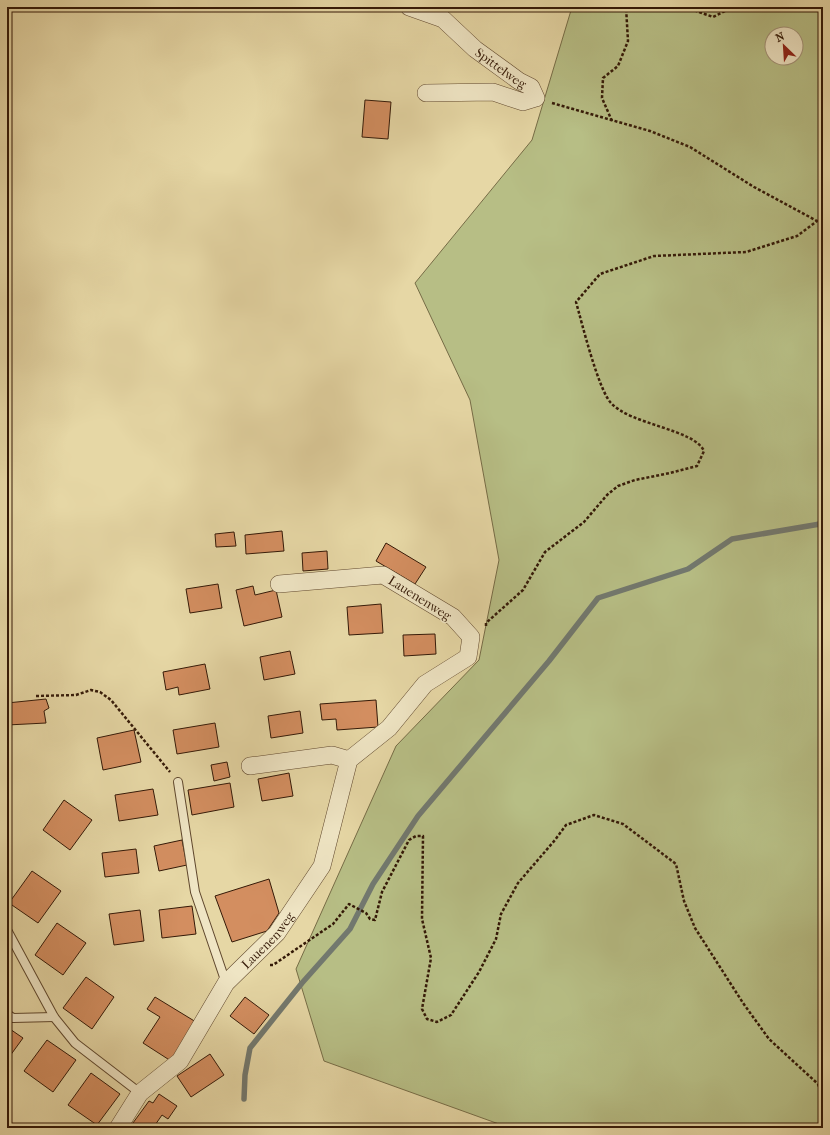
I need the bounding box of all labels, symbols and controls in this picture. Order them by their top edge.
north arrow [764,26,804,66]
text: N [773,29,787,45]
street label: Spittelweg [472,44,530,91]
street label: Lauenenweg [386,573,455,624]
street label: Lauenenweg [238,908,297,972]

